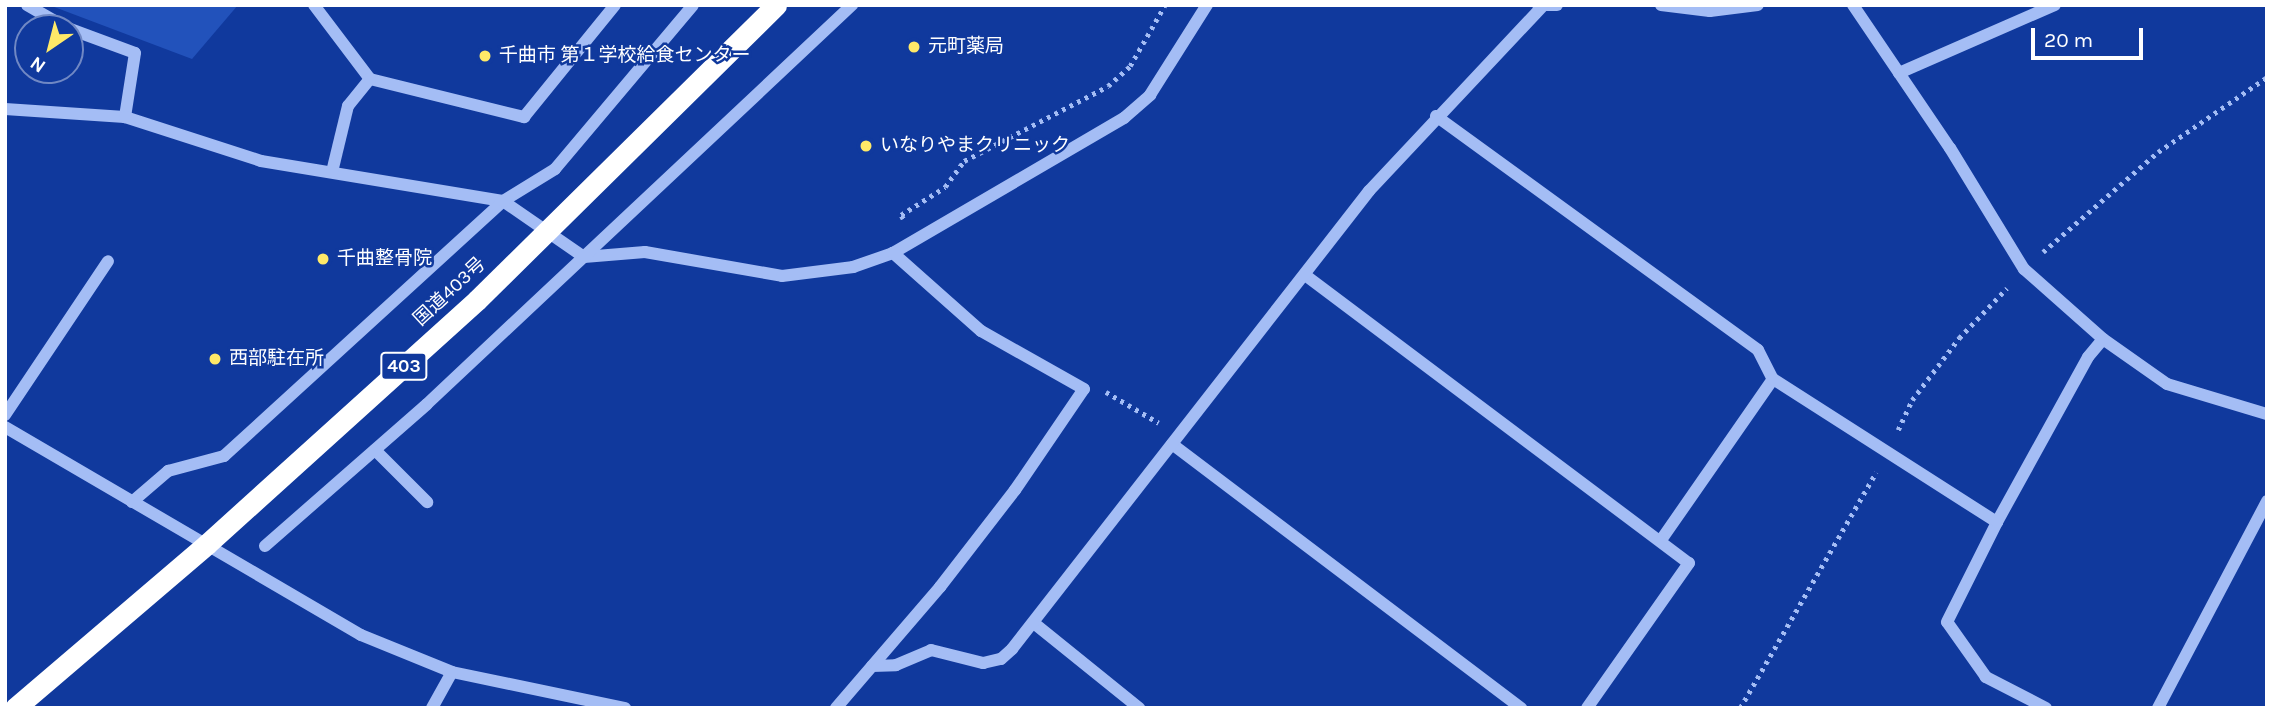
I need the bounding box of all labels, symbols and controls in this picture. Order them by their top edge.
north arrow [14,14,84,84]
scale bar [2034,14,2146,58]
text: 20 m [2044,28,2093,52]
place label: 元町薬局 [928,36,1004,58]
marker: 元町薬局 [906,39,922,55]
place label: 千曲市 第１学校給食センター [499,45,751,67]
marker: 千曲市 第１学校給食センター [477,48,493,64]
text: N [26,52,50,77]
place label: いなりやまクリニック [880,135,1070,157]
marker: いなりやまクリニック [858,138,874,154]
place label: 千曲整骨院 [337,248,432,270]
marker: 千曲整骨院 [315,251,331,267]
street label: 国道403号 [409,253,491,331]
place label: 西部駐在所 [229,348,324,370]
marker: 西部駐在所 [207,351,223,367]
road number: 403 [380,352,428,380]

